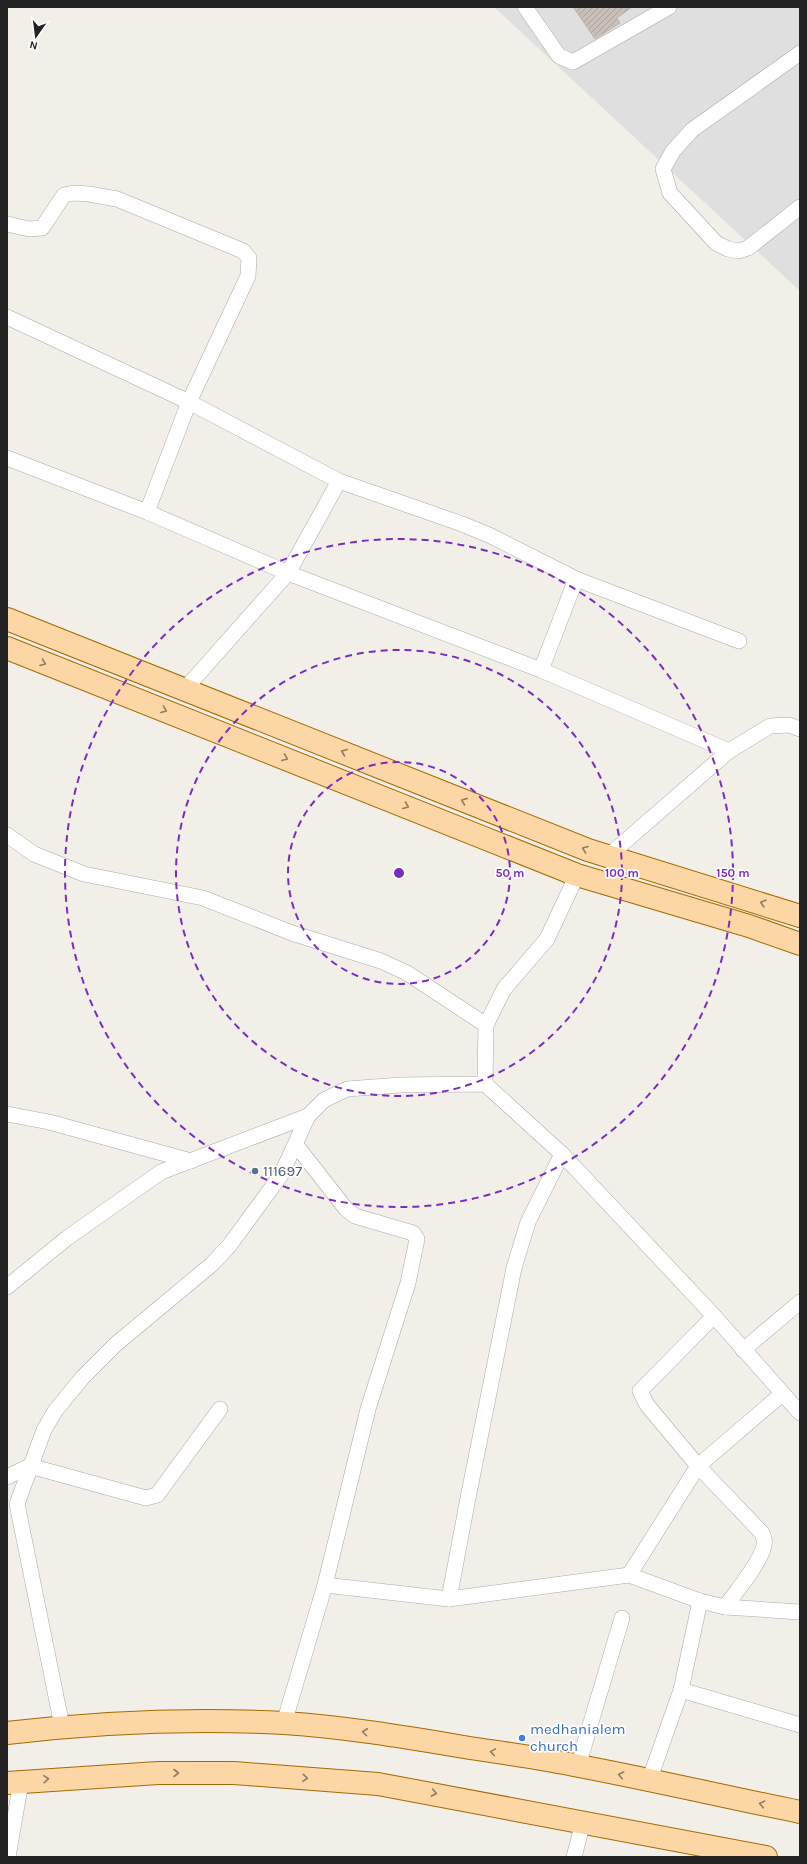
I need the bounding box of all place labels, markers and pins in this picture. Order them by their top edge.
centre of rings [392,866,406,880]
place label: 111697 [263,1162,302,1180]
marker: 111697 [250,1166,260,1176]
place label: medhanialem church [530,1720,626,1755]
marker: medhanialem church [517,1733,527,1743]

